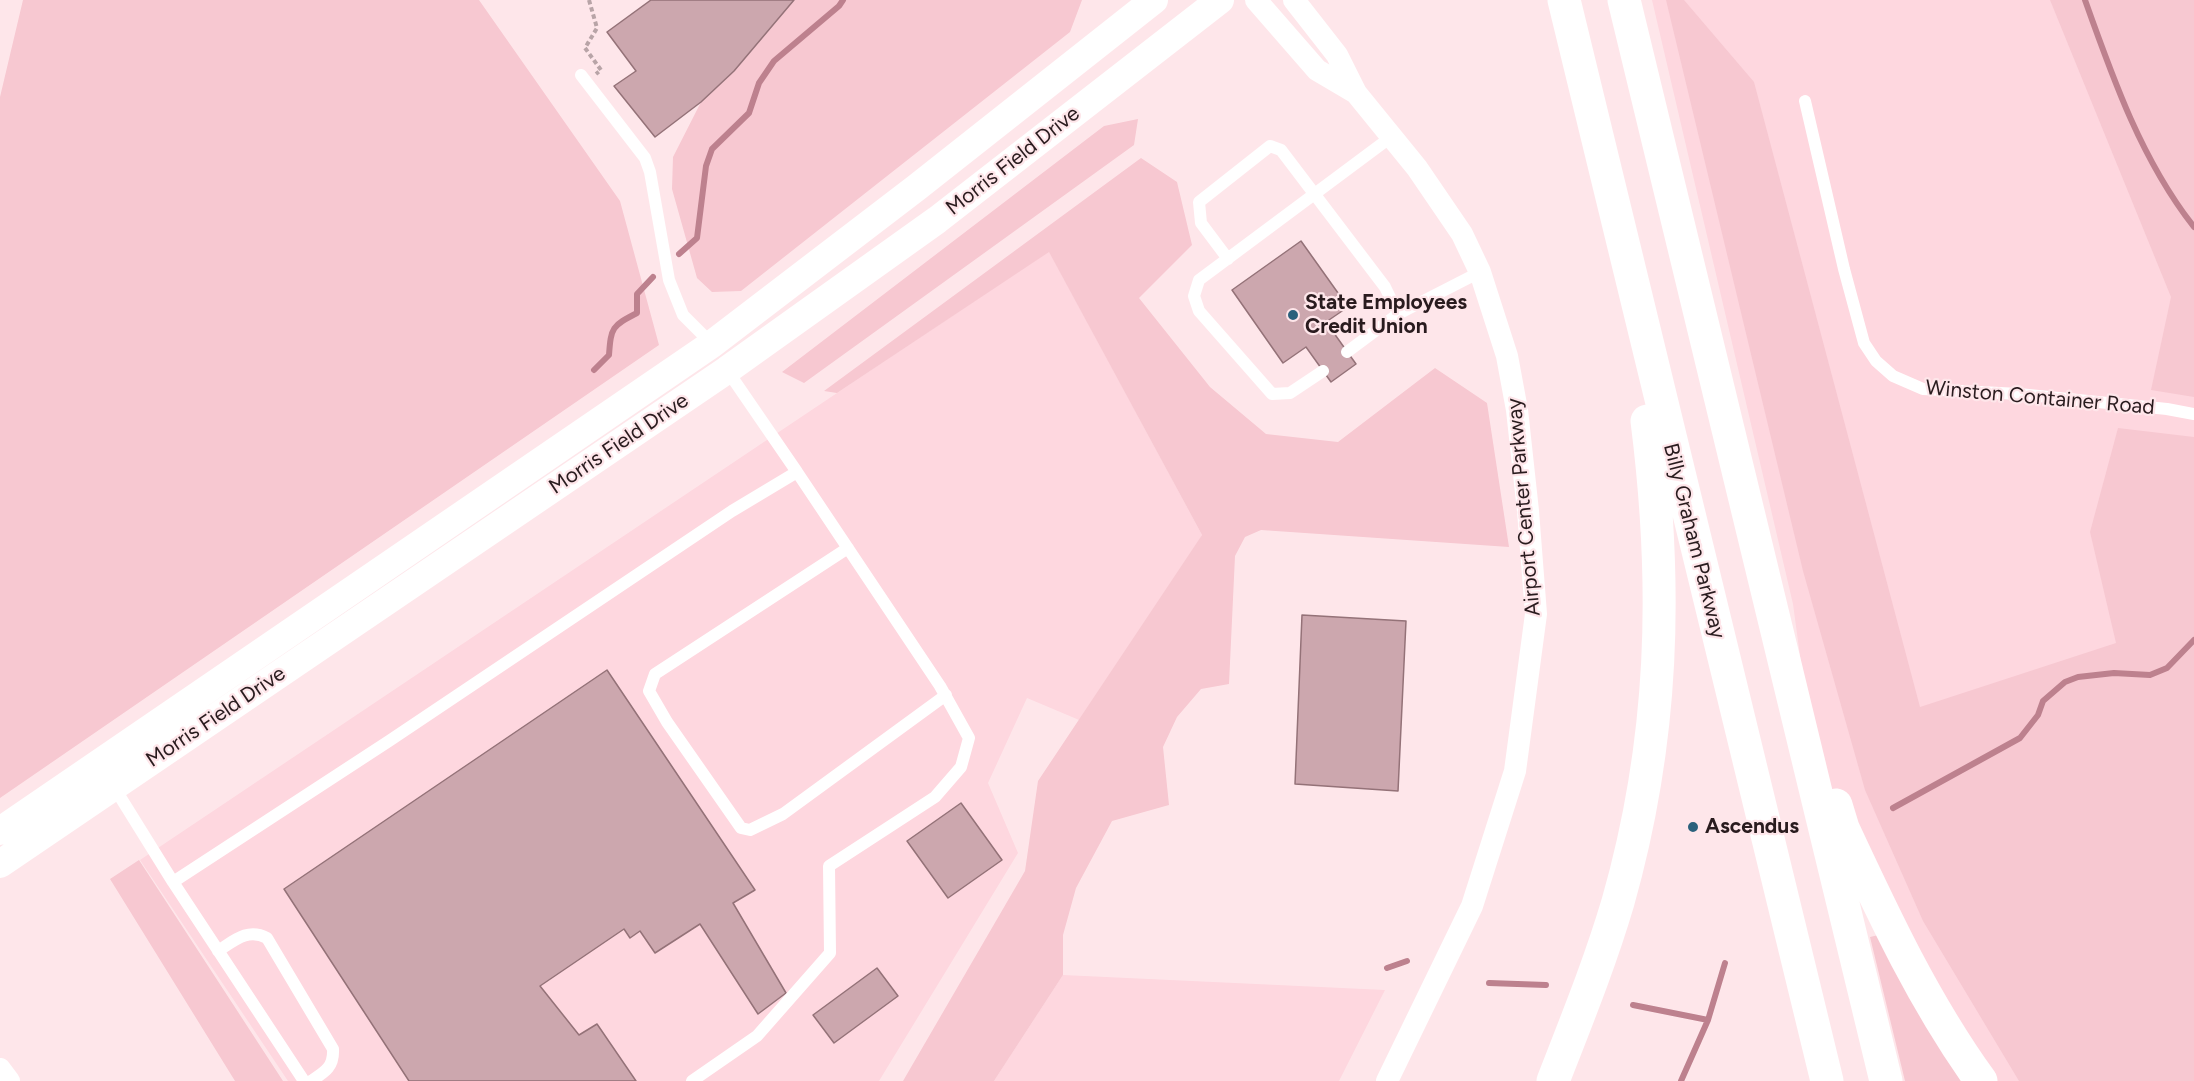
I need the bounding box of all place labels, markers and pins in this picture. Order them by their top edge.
place label: State Employees Credit Union [1305,290,1467,340]
marker: State Employees Credit Union [1286,308,1300,322]
place label: Ascendus [1705,814,1799,840]
marker: Ascendus [1686,820,1700,834]

